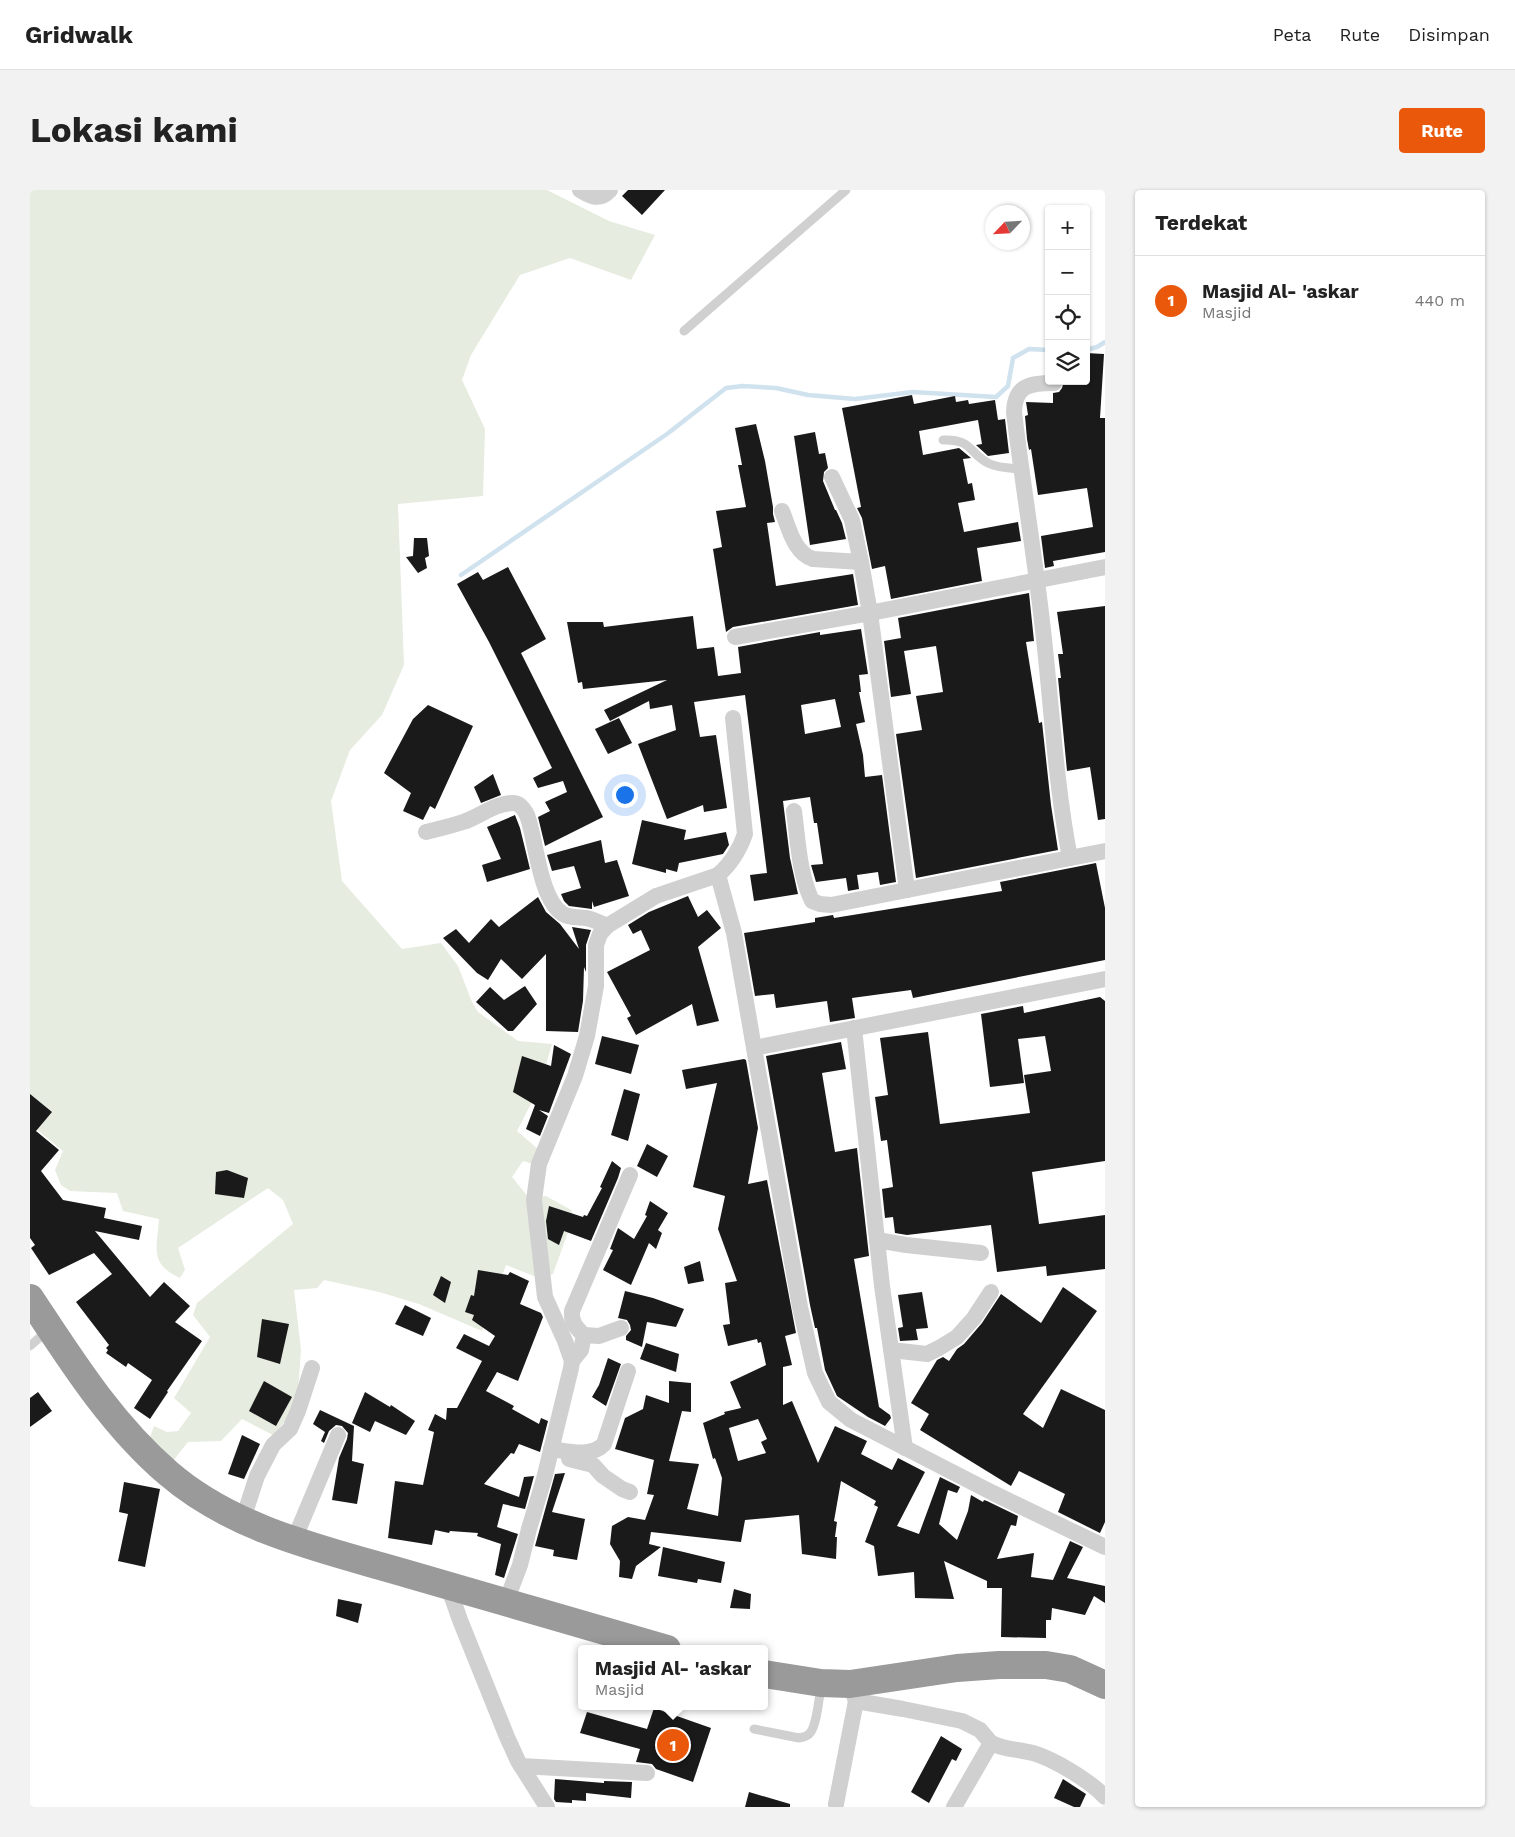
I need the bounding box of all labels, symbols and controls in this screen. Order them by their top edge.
text: Gridwalk [25,21,133,49]
text: Peta [1273,24,1311,45]
text: Rute [1339,24,1380,45]
text: Disimpan [1408,24,1490,45]
button: Rute [1399,108,1485,153]
text: Lokasi kami [30,109,238,151]
north arrow [985,205,1030,250]
map controls [1045,205,1090,385]
button: + [1045,205,1090,250]
text: Terdekat [1155,210,1247,235]
button: − [1045,250,1090,295]
text: Masjid Al- 'askar [1202,280,1359,303]
text: 1 [1168,291,1174,310]
text: 440 m [1415,291,1465,310]
button: locate [1045,295,1090,340]
text: Masjid [1202,303,1252,322]
button: layers [1045,340,1090,385]
your location [612,782,638,808]
popup [578,1645,768,1710]
text: Masjid Al- 'askar [595,1657,751,1680]
text: Masjid [595,1680,644,1699]
pin: 1 [657,1726,689,1764]

